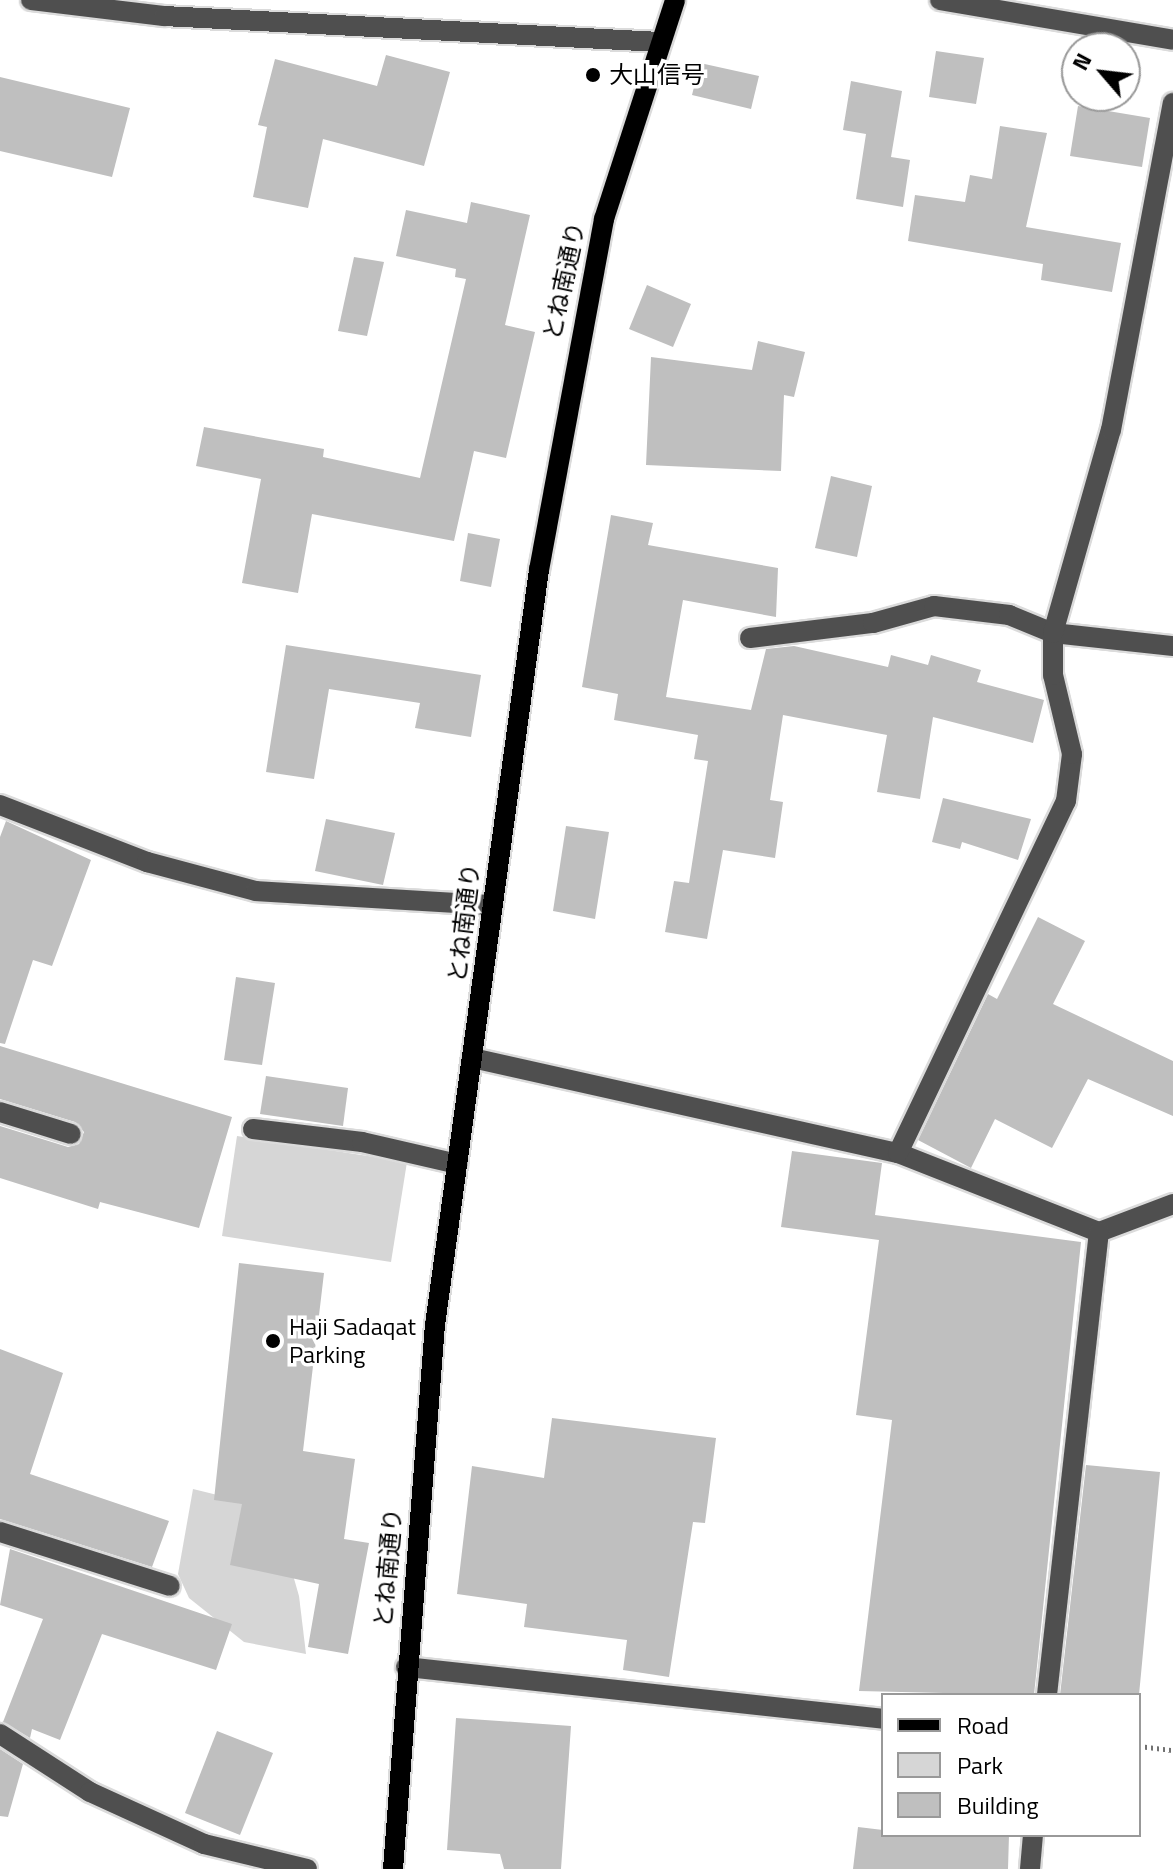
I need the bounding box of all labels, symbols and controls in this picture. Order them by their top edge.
north arrow [1061,32,1141,112]
text: N [1063,47,1100,76]
place label: 大山信号 [609,61,705,89]
marker: 大山信号 [584,66,602,84]
street label: とね南通り [537,219,591,343]
street label: とね南通り [442,862,486,984]
place label: Haji Sadaqat Parking [289,1313,416,1369]
marker: Haji Sadaqat Parking [264,1332,282,1350]
street label: とね南通り [368,1507,408,1629]
legend [881,1693,1141,1837]
text: Road [957,1707,1009,1743]
text: Park [957,1747,1003,1783]
text: Building [957,1787,1039,1823]

